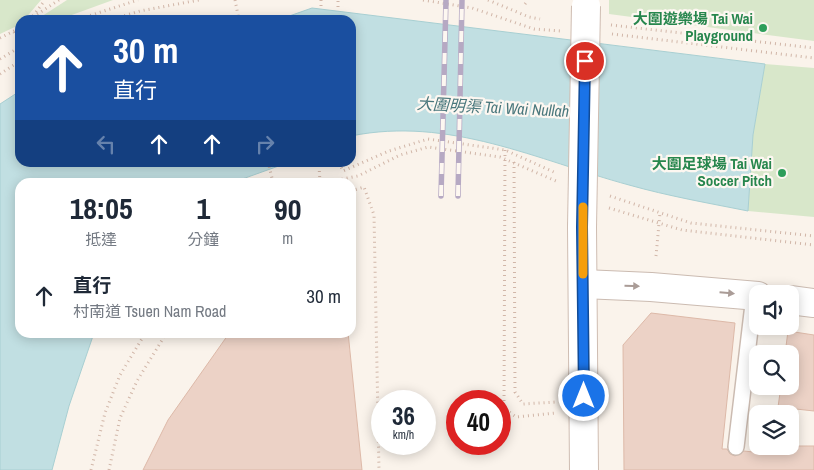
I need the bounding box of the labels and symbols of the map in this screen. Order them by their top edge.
place label: 大圍遊樂場 Tai Wai Playground [633,8,753,46]
marker: 大圍遊樂場 Tai Wai Playground [757,22,769,34]
pin [564,40,606,82]
water label: 大圍明渠 Tai Wai Nullah [416,92,570,122]
place label: 大圍足球場 Tai Wai Soccer Pitch [652,153,772,191]
marker: 大圍足球場 Tai Wai Soccer Pitch [776,167,788,179]
one-way arrow [624,282,640,290]
one-way arrow [719,289,735,297]
position arrow [557,369,609,421]
speed limit sign: 40 [446,390,511,455]

